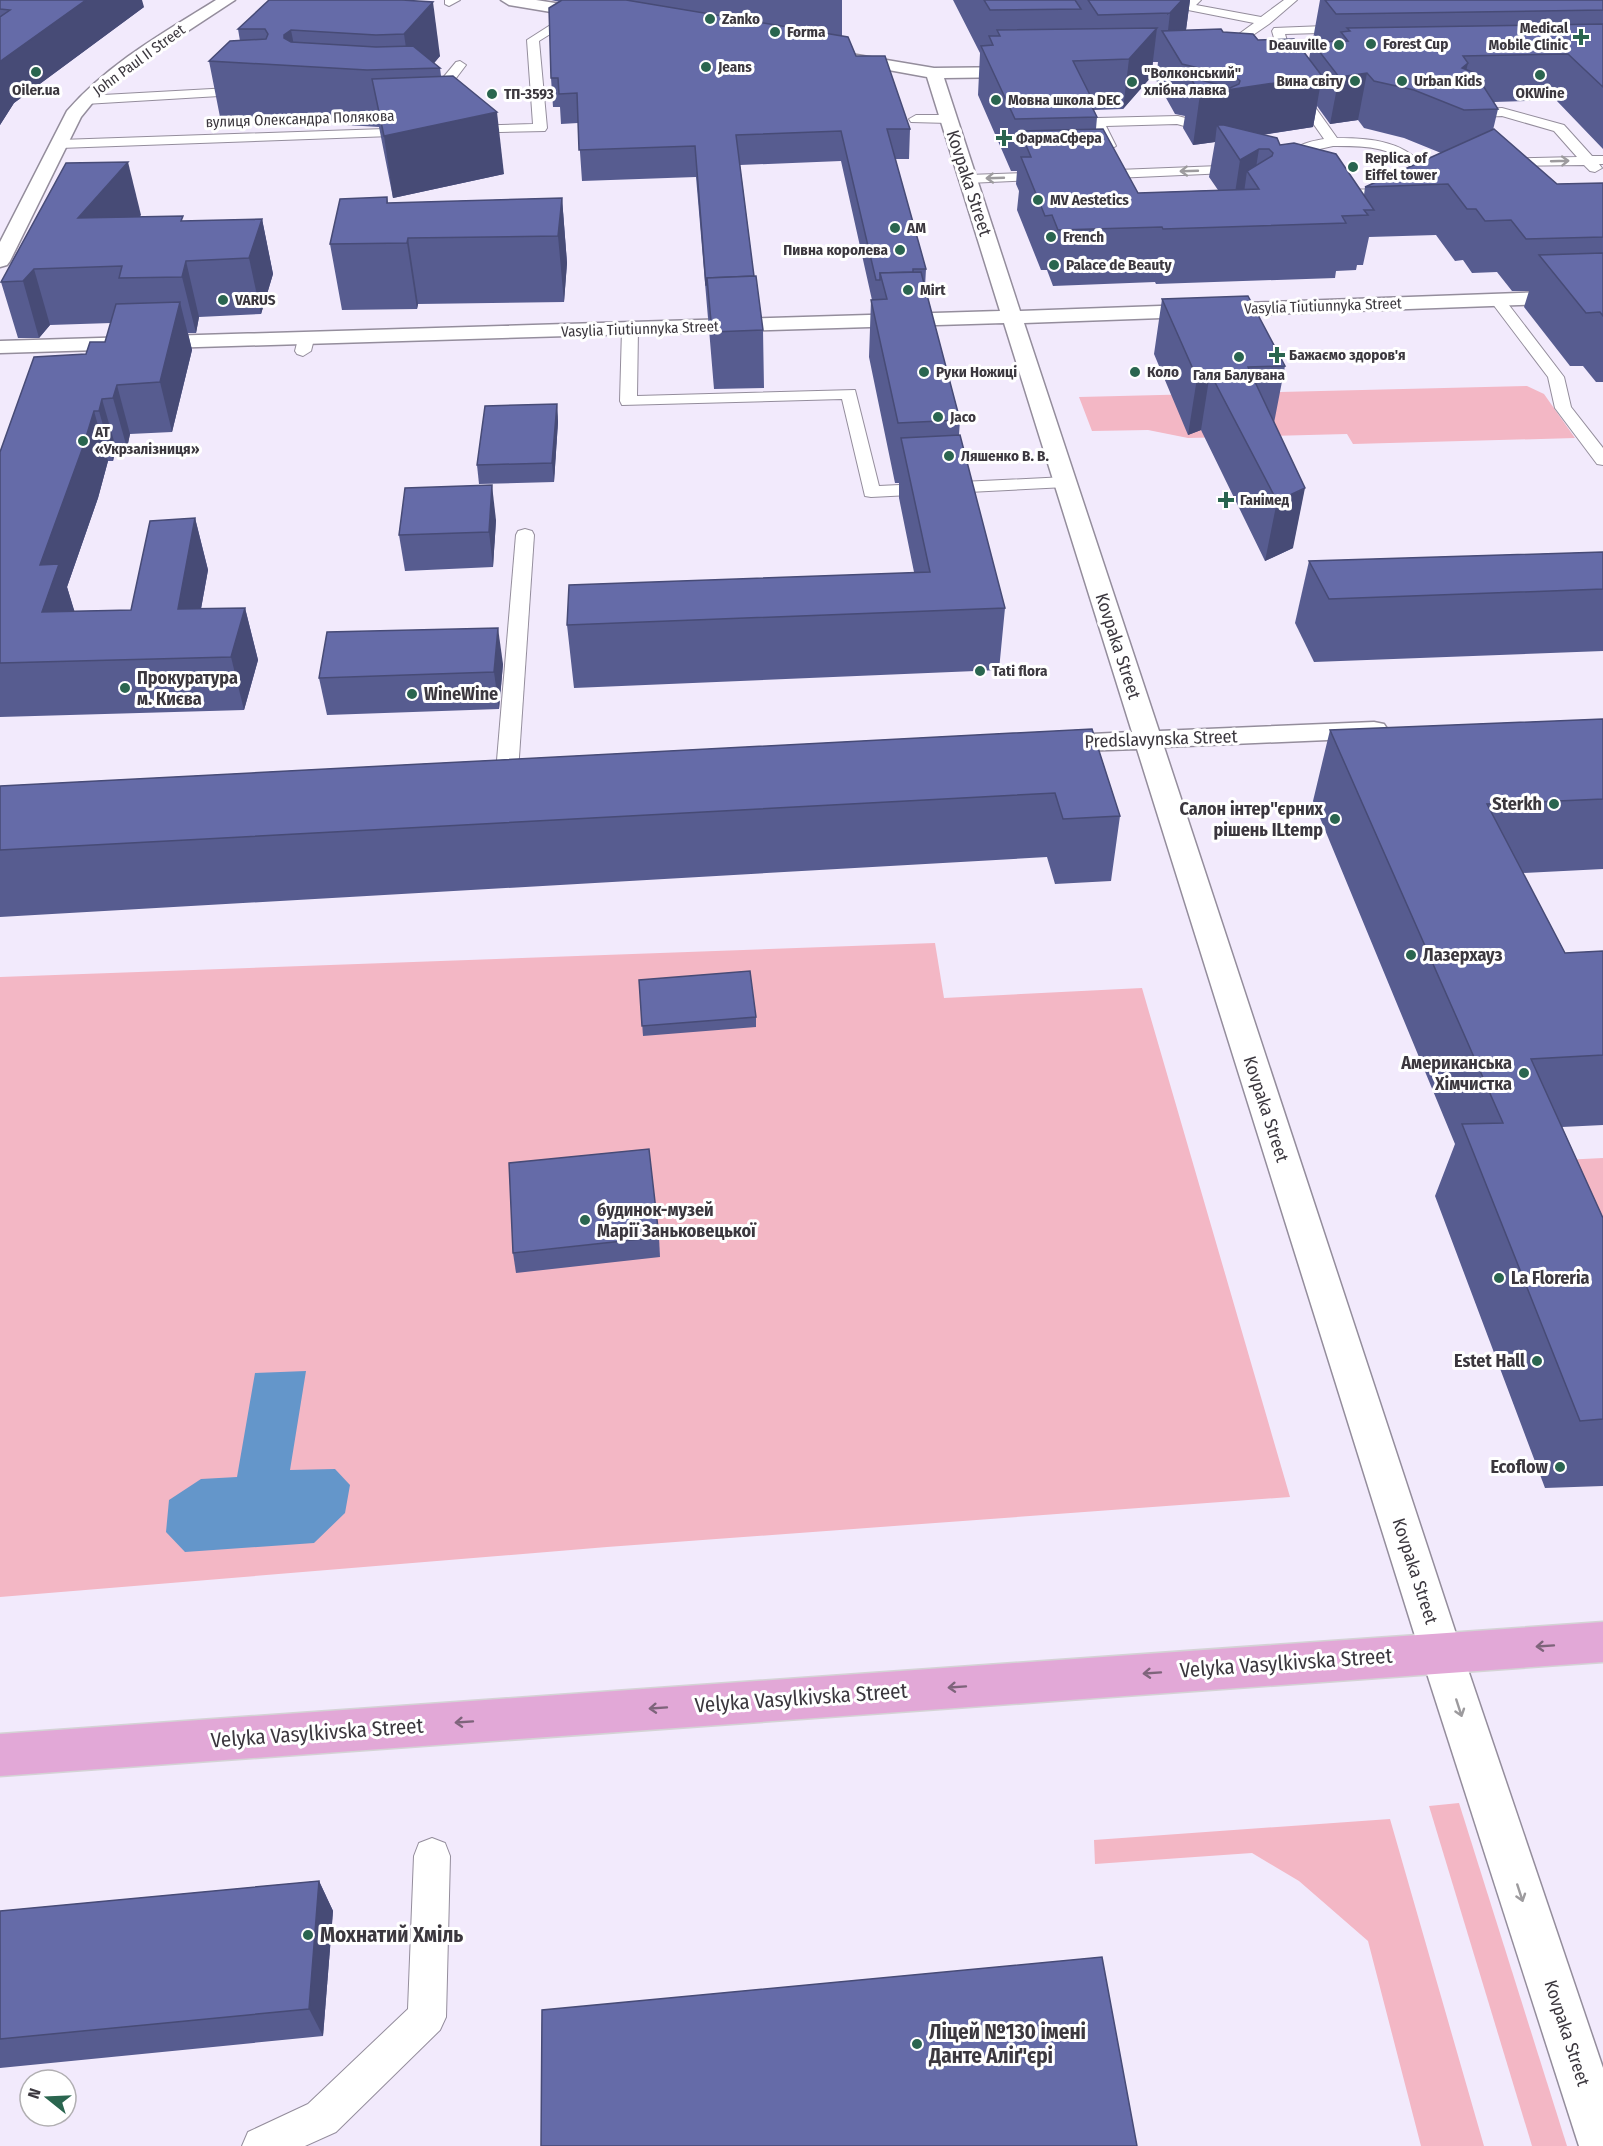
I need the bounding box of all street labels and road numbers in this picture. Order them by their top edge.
street label: John Paul II Street [89,21,189,99]
street label: вулиця Олександра Полякова [205,107,395,131]
street label: Kovpaka Street [941,127,997,239]
street label: Vasylia Tiutiunnyka Street [1244,294,1402,318]
street label: Vasylia Tiutiunnyka Street [561,317,719,341]
street label: Kovpaka Street [1090,590,1146,702]
street label: Predslavynska Street [1084,725,1238,753]
street label: Kovpaka Street [1238,1053,1294,1165]
street label: Kovpaka Street [1387,1515,1443,1627]
street label: Velyka Vasylkivska Street [1179,1643,1393,1683]
street label: Velyka Vasylkivska Street [694,1678,908,1718]
street label: Velyka Vasylkivska Street [210,1713,424,1753]
street label: Kovpaka Street [1539,1977,1595,2089]

